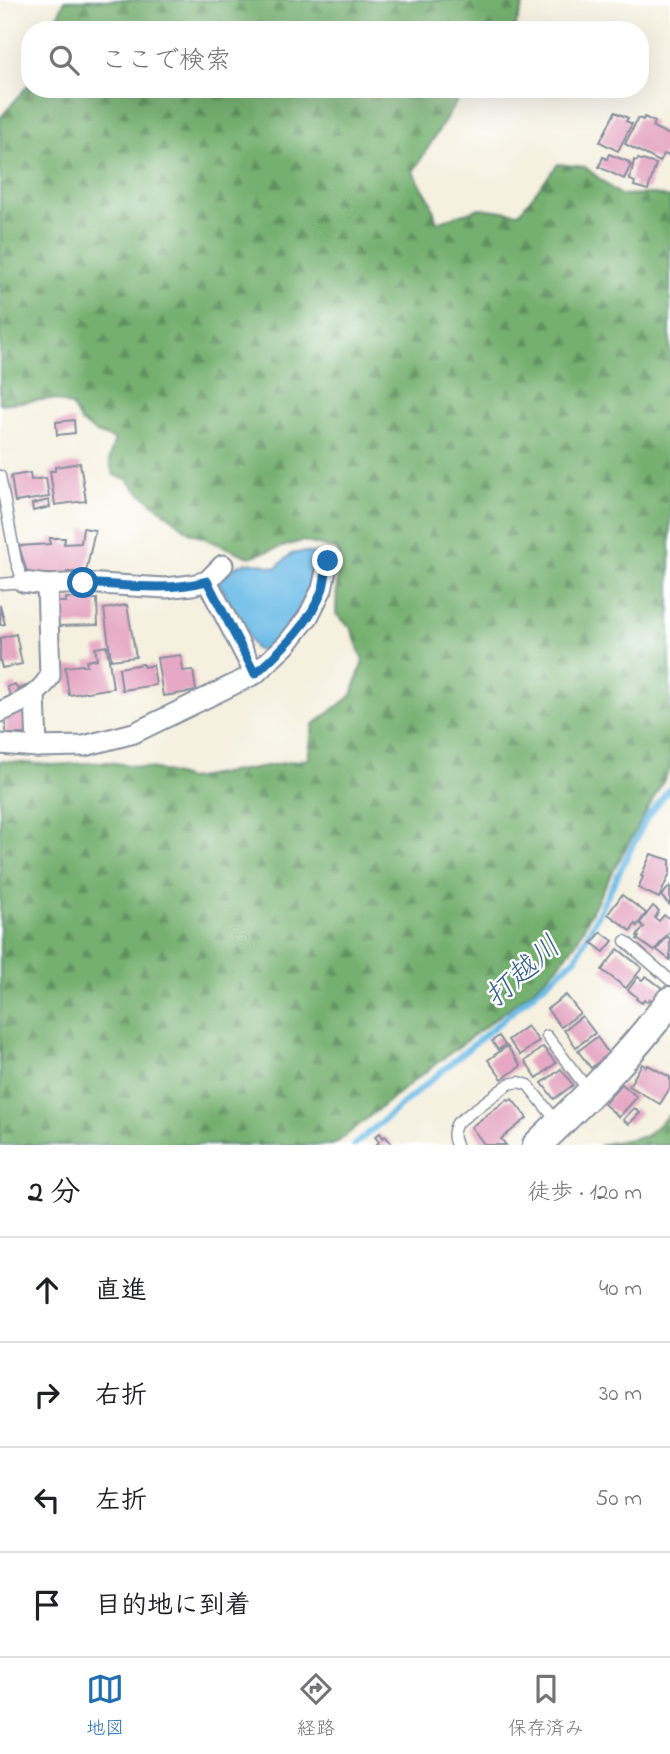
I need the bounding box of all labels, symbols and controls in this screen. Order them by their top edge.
search box [21,21,649,98]
icon: search [45,41,83,79]
text: ここで検索 [101,43,231,81]
route end [312,545,343,576]
route start [67,567,98,598]
water label: 打越川 [476,927,572,1020]
text: 2 分 [28,1172,80,1216]
text: 徒歩 · 120 m [527,1177,642,1210]
icon: ahead [28,1271,66,1309]
text: 直進 [95,1273,147,1311]
text: 40 m [599,1273,642,1306]
icon: right [28,1376,66,1414]
text: 右折 [95,1378,147,1416]
text: 30 m [599,1378,642,1411]
icon: left [28,1481,66,1519]
text: 左折 [95,1483,147,1521]
text: 50 m [595,1483,642,1516]
icon: arrive [28,1586,66,1624]
text: 目的地に到着 [95,1588,251,1626]
tab: 地図 [86,1670,124,1743]
tab: 経路 [297,1670,335,1743]
tab: 保存済み [508,1670,584,1743]

